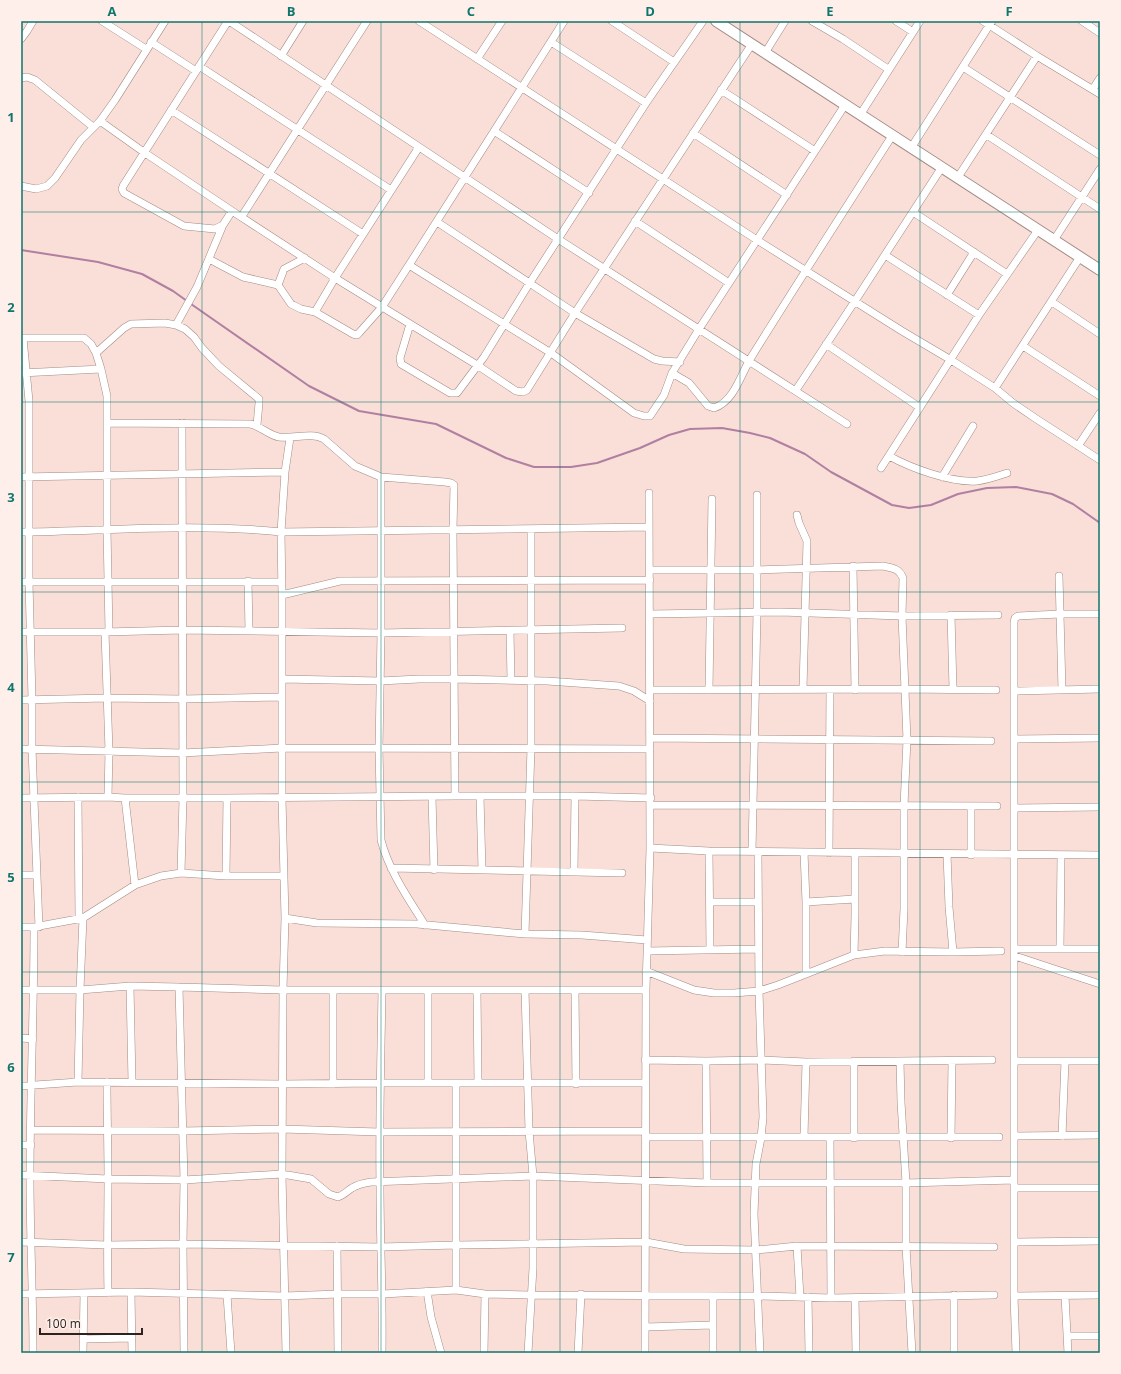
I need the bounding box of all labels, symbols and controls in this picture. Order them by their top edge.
text: A [108,2,117,20]
text: B [287,2,296,20]
text: C [467,2,475,20]
text: D [645,2,655,20]
text: E [826,2,834,20]
text: F [1005,2,1013,20]
text: 1 [7,108,15,126]
text: 2 [7,298,15,316]
text: 3 [7,488,15,506]
text: 4 [7,678,15,696]
text: 5 [7,868,15,886]
text: 6 [7,1058,15,1076]
text: 7 [7,1248,15,1266]
scale bar [40,1310,142,1336]
text: 100 m [46,1315,81,1332]

